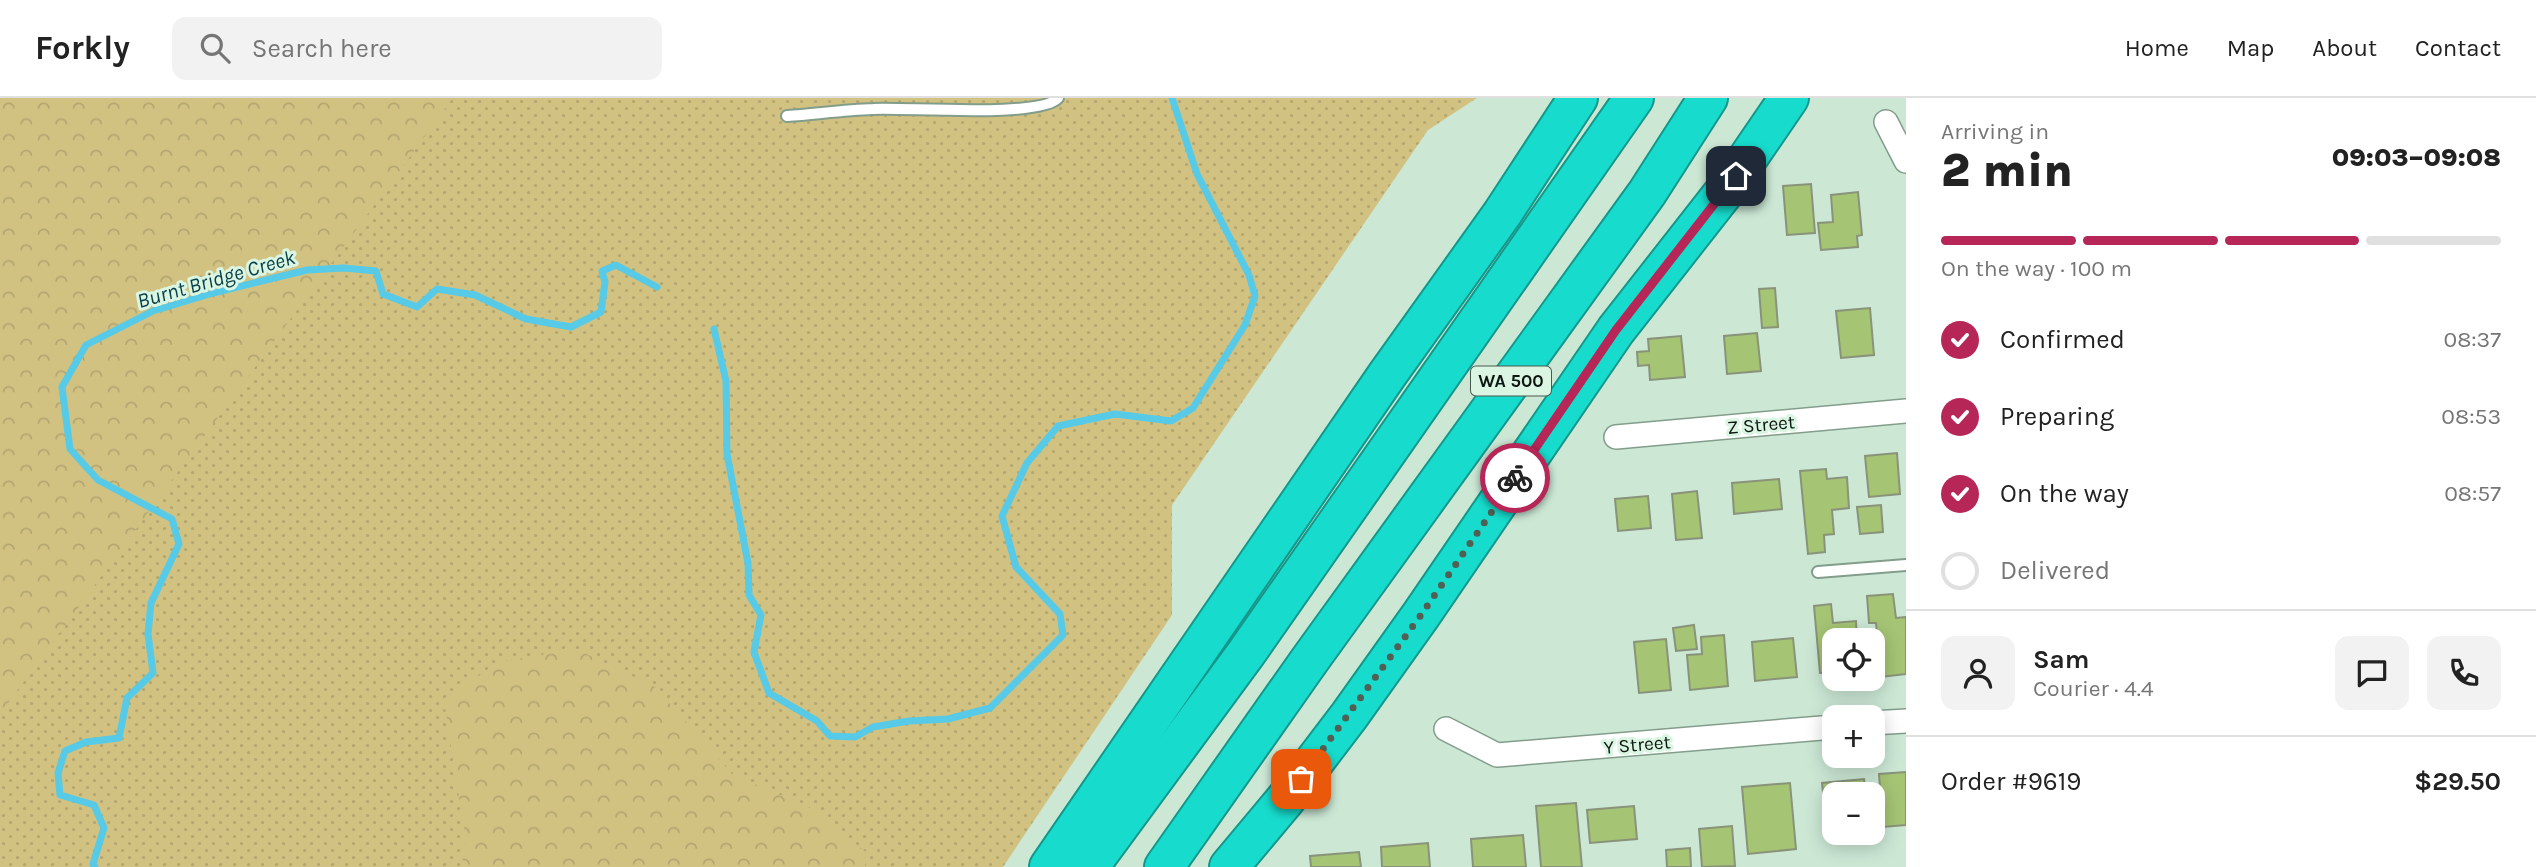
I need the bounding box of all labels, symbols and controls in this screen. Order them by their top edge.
search box [172,17,662,80]
text: Forkly [35,29,130,67]
icon: search [196,29,234,67]
text: Search here [252,33,392,64]
text: Home [2125,34,2189,62]
text: Map [2227,34,2274,62]
text: About [2312,34,2377,62]
text: Contact [2415,34,2501,62]
text: Arriving in [1941,118,2049,145]
text: 09:03–09:08 [2332,142,2501,173]
text: 2 min [1941,144,2073,198]
pin [1706,146,1766,206]
icon: home [1717,157,1755,195]
water label: Burnt Bridge Creek [134,245,298,313]
text: On the way · 100 m [1941,255,2132,282]
icon: check [1941,321,1979,359]
text: Confirmed [2000,324,2125,355]
text: 08:37 [2444,326,2501,353]
road number: WA 500 [1471,366,1551,396]
icon: check [1941,398,1979,436]
text: Preparing [2000,401,2114,432]
text: 08:53 [2441,403,2501,430]
street label: Z Street [1726,411,1796,439]
courier [1480,443,1550,513]
icon: bike [1496,459,1534,497]
icon: check [1941,475,1979,513]
text: On the way [2000,478,2129,509]
text: 08:57 [2444,480,2501,507]
text: Delivered [2000,555,2110,586]
map controls [1822,628,1885,845]
button: locate [1822,628,1885,691]
button: person [1941,636,2015,710]
button: chat [2335,636,2409,710]
button: phone [2427,636,2501,710]
text: Sam [2033,644,2089,675]
text: Courier · 4.4 [2033,675,2154,702]
button: + [1822,705,1885,768]
street label: Y Street [1603,731,1671,759]
pin [1271,749,1331,809]
icon: bag [1282,760,1320,798]
text: Order #9619 [1941,766,2081,797]
text: $29.50 [2414,766,2501,797]
button: − [1822,782,1885,845]

